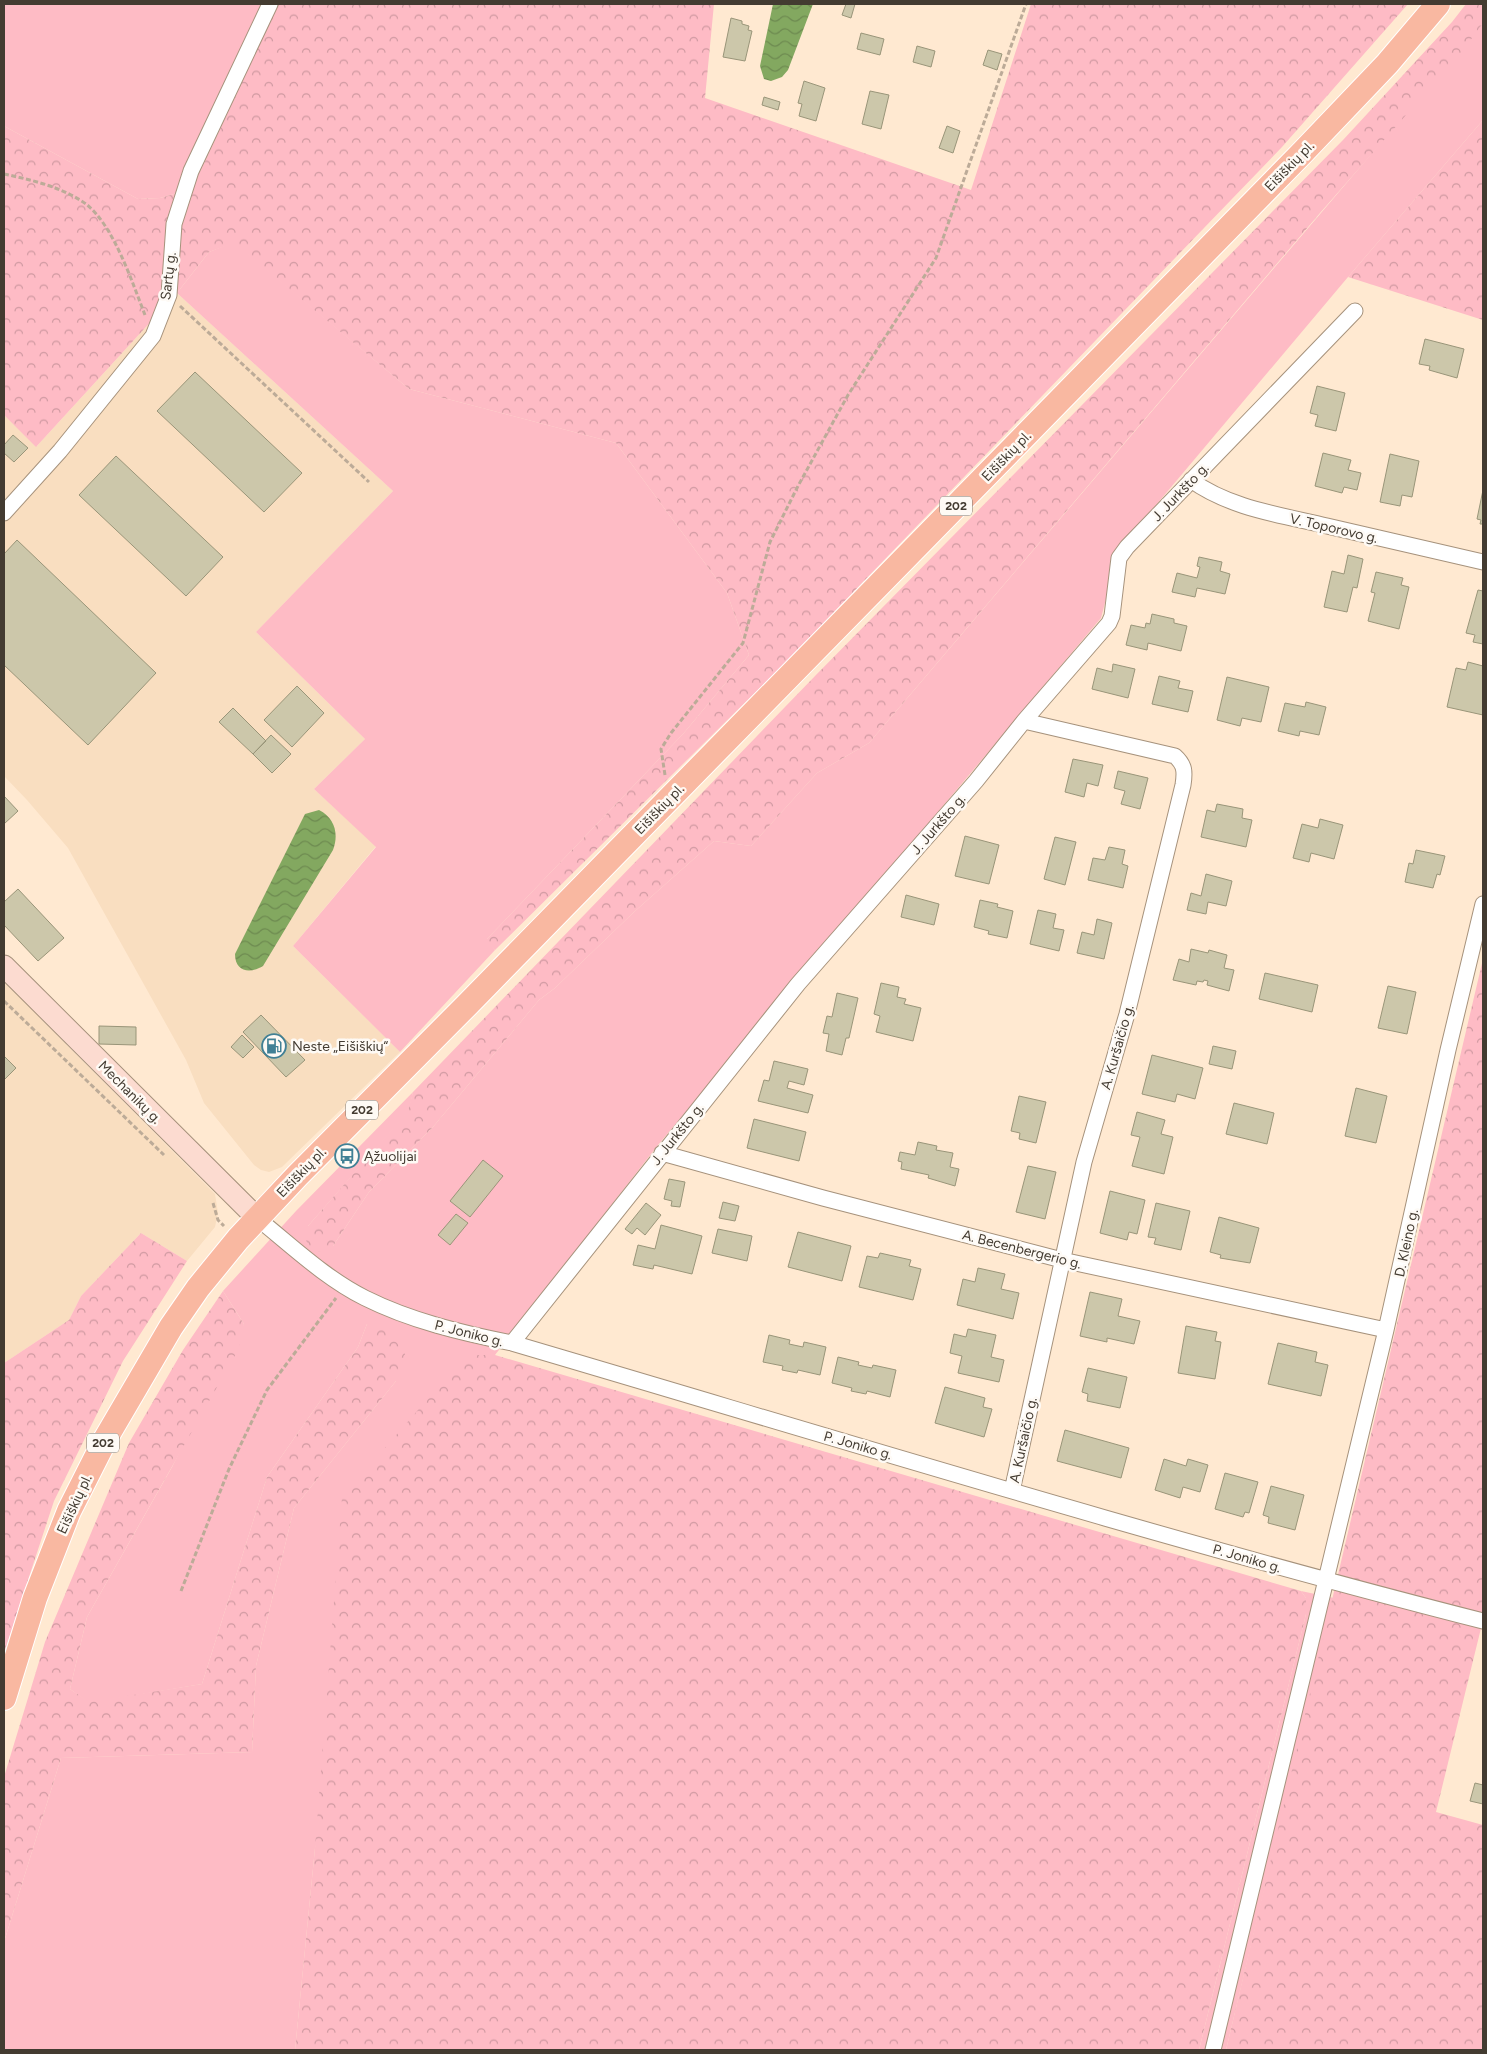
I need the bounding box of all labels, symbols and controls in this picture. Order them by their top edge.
street label: Eišiškių pl. [1261,138,1318,195]
street label: Sartų g. [157,251,180,301]
street label: Eišiškių pl. [978,428,1035,485]
street label: J. Jurkšto g. [1148,460,1212,525]
road number: 202 [940,496,972,516]
street label: V. Toporovo g. [1288,510,1380,547]
street label: Eišiškių pl. [631,781,688,838]
street label: J. Jurkšto g. [907,791,969,858]
street label: A. Kuršaičio g. [1097,1003,1138,1091]
fuel station icon: Neste „Eišiškių“ [261,1033,287,1059]
place label: Neste „Eišiškių“ [292,1038,389,1055]
street label: Mechanikų g. [95,1057,165,1128]
road number: 202 [346,1100,378,1120]
street label: J. Jurkšto g. [647,1100,708,1169]
bus stop icon: Ąžuolijai [334,1143,360,1169]
street label: Eišiškių pl. [273,1144,330,1201]
place label: Ąžuolijai [364,1148,417,1165]
street label: D. Kleino g. [1391,1207,1422,1279]
street label: A. Becenbergerio g. [961,1226,1083,1273]
street label: P. Joniko g. [433,1317,505,1350]
street label: A. Kuršaičio g. [1006,1396,1041,1485]
street label: P. Joniko g. [822,1428,894,1463]
road number: 202 [87,1434,119,1452]
street label: Eišiškių pl. [53,1472,96,1537]
street label: P. Joniko g. [1211,1541,1283,1576]

